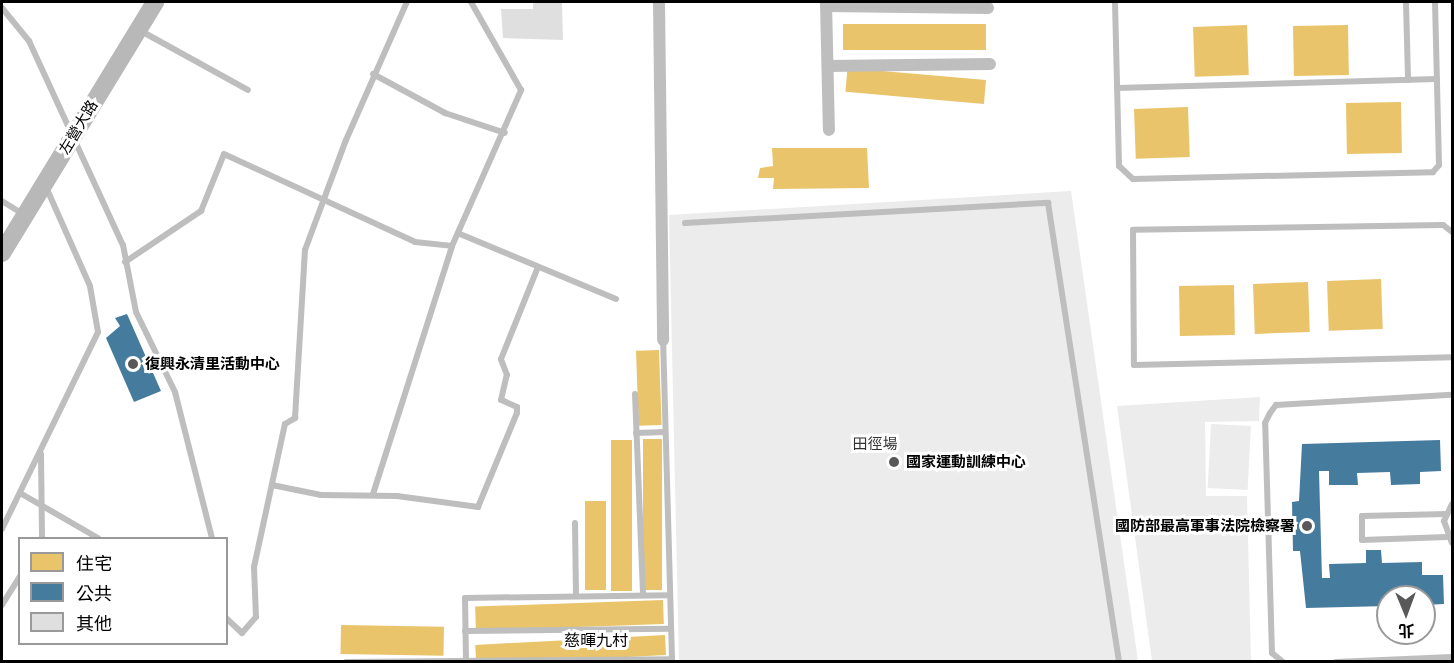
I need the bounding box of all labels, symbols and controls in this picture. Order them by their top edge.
street label: 左營大路 [55,97,101,157]
place label: 復興永清里活動中心 [145,355,280,373]
marker: 復興永清里活動中心 [126,357,140,371]
park label: 田徑場 [853,435,897,453]
place label: 國家運動訓練中心 [906,453,1026,471]
marker: 國家運動訓練中心 [887,455,901,469]
place label: 國防部最高軍事法院檢察署 [1115,517,1295,535]
marker: 國防部最高軍事法院檢察署 [1300,519,1314,533]
legend [18,537,228,645]
text: 住宅 [76,552,112,575]
text: 公共 [76,582,112,605]
north arrow [1376,585,1436,645]
text: 其他 [76,612,112,635]
text: 北 [1398,621,1414,641]
district label: 慈暉九村 [564,630,628,650]

